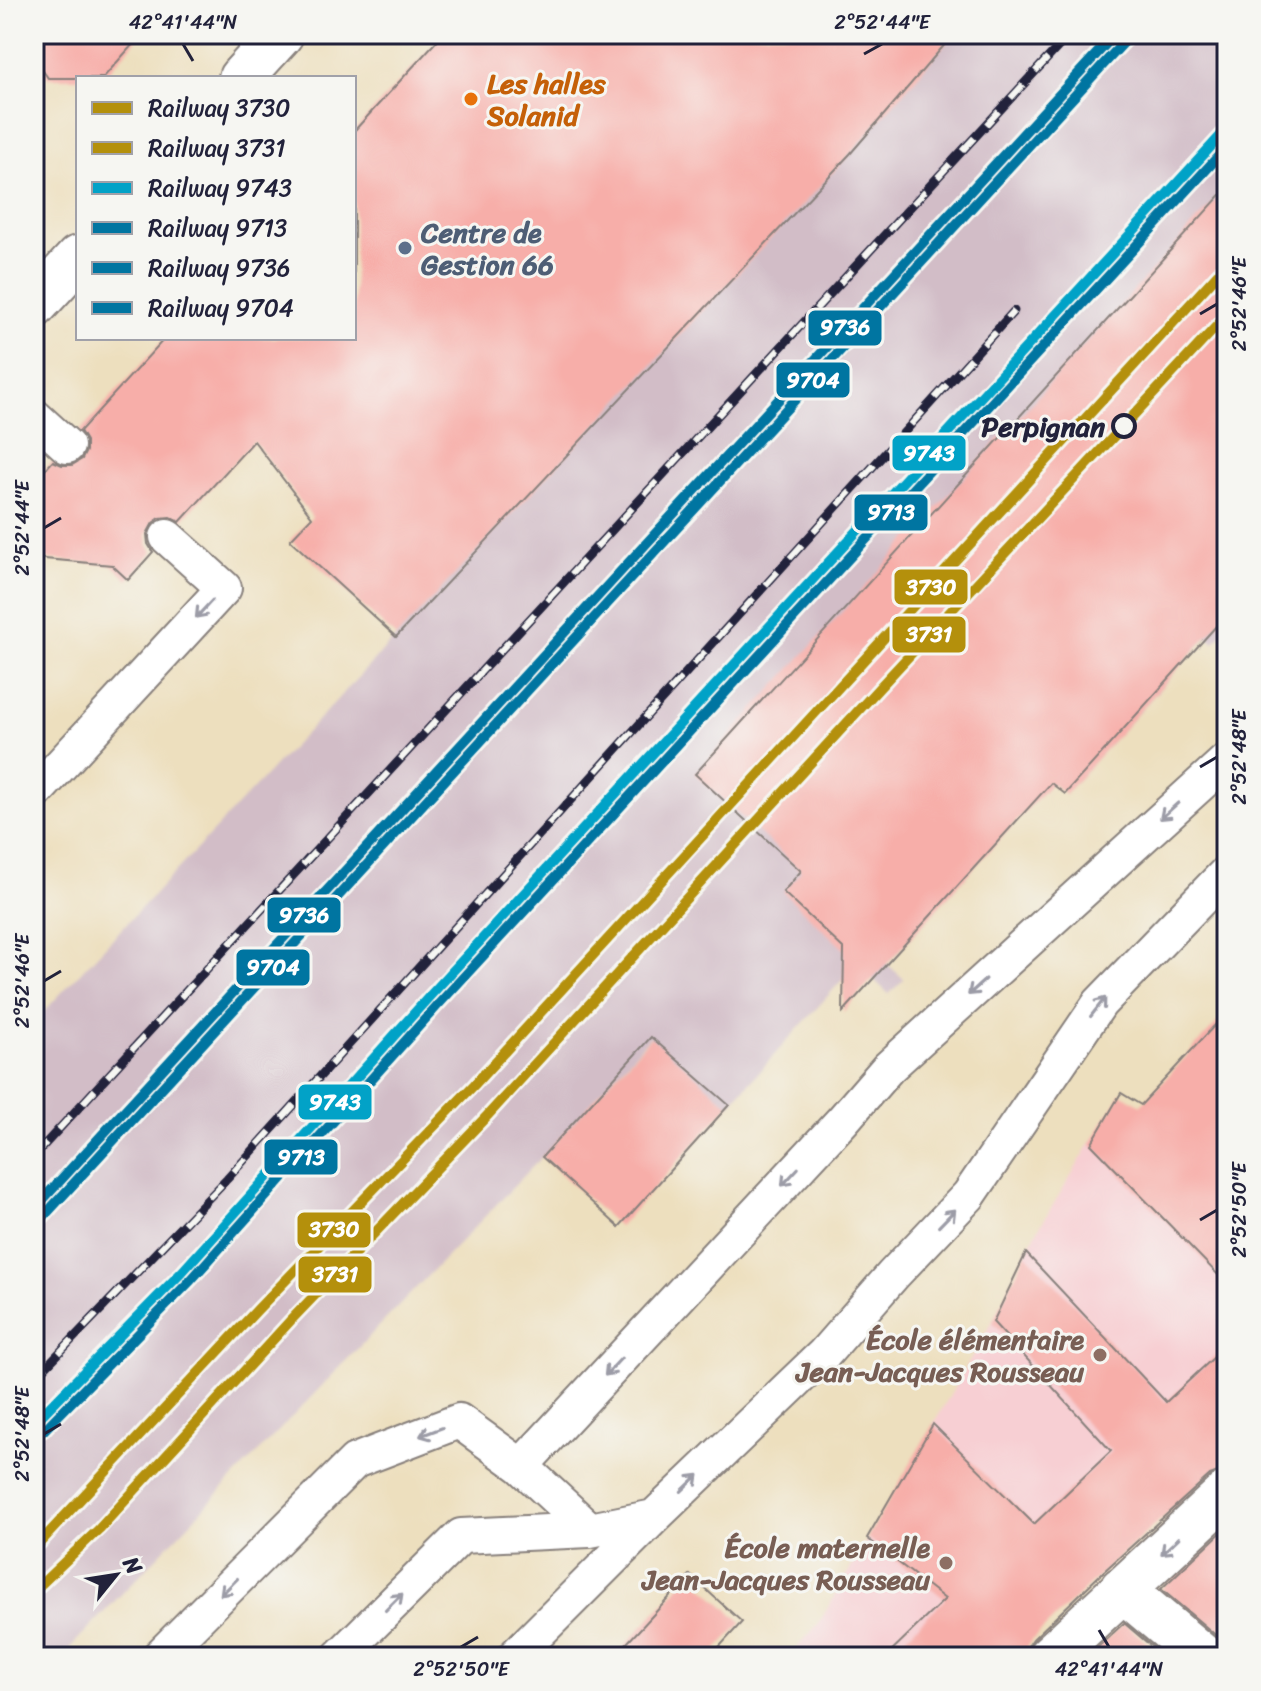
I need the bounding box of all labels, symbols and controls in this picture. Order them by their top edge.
text: 42°41'44"N [129,5,237,40]
text: 2°52'44"E [834,5,932,40]
place label: Les halles Solanid [486,59,607,140]
legend [76,76,356,340]
text: Railway 3730 [148,87,290,129]
marker: Les halles Solanid [462,90,480,108]
text: Railway 3731 [148,127,286,169]
text: Railway 9743 [148,167,292,209]
text: Railway 9713 [148,207,287,249]
place label: Centre de Gestion 66 [420,208,554,289]
marker: Centre de Gestion 66 [396,239,414,257]
text: Railway 9736 [148,247,291,289]
text: 2°52'46"E [1222,255,1257,351]
text: Railway 9704 [148,287,294,329]
text: 9736 [820,308,870,347]
line badge: 9736 [807,309,883,347]
line badge: 9704 [775,361,851,399]
text: 9704 [786,361,840,400]
place label: Perpignan [981,402,1106,451]
marker: Perpignan [1112,414,1136,438]
line badge: 9743 [891,434,967,472]
text: 9743 [903,434,955,473]
text: 2°52'44"E [5,478,40,576]
line badge: 9713 [853,493,929,532]
text: 9713 [867,493,915,532]
line badge: 3730 [893,568,969,606]
text: 3730 [905,568,956,607]
one-way arrow [196,599,214,619]
line badge: 3731 [891,615,967,654]
text: 3731 [905,615,953,654]
text: 2°52'48"E [1222,707,1257,805]
one-way arrow [1159,802,1179,820]
line badge: 9736 [266,896,342,934]
text: 9736 [279,896,329,935]
text: 2°52'46"E [5,932,40,1028]
line badge: 9704 [235,948,311,987]
text: 9704 [246,948,300,987]
one-way arrow [967,977,987,995]
one-way arrow [1089,997,1106,1018]
line badge: 9743 [297,1083,373,1121]
text: 9743 [309,1083,361,1122]
line badge: 9713 [263,1138,339,1176]
text: 9713 [277,1138,325,1177]
text: 2°52'50"E [1222,1160,1257,1258]
one-way arrow [781,1167,800,1187]
one-way arrow [937,1208,956,1228]
text: 3730 [308,1210,359,1249]
line badge: 3730 [296,1211,372,1249]
line badge: 3731 [297,1255,373,1294]
text: 3731 [311,1255,359,1294]
place label: École élémentaire Jean-Jacques Rousseau [794,1315,1085,1396]
marker: École élémentaire Jean-Jacques Rousseau [1091,1346,1109,1364]
one-way arrow [603,1357,622,1377]
text: 2°52'48"E [5,1384,40,1482]
one-way arrow [419,1425,444,1440]
one-way arrow [680,1473,700,1492]
place label: École maternelle Jean-Jacques Rousseau [640,1523,931,1604]
north arrow [76,1535,156,1615]
one-way arrow [1160,1536,1180,1554]
text: N [112,1548,154,1582]
marker: École maternelle Jean-Jacques Rousseau [937,1554,955,1572]
one-way arrow [220,1577,239,1596]
one-way arrow [384,1593,403,1612]
text: 2°52'50"E [413,1652,511,1687]
text: 42°41'44"N [1055,1652,1163,1687]

